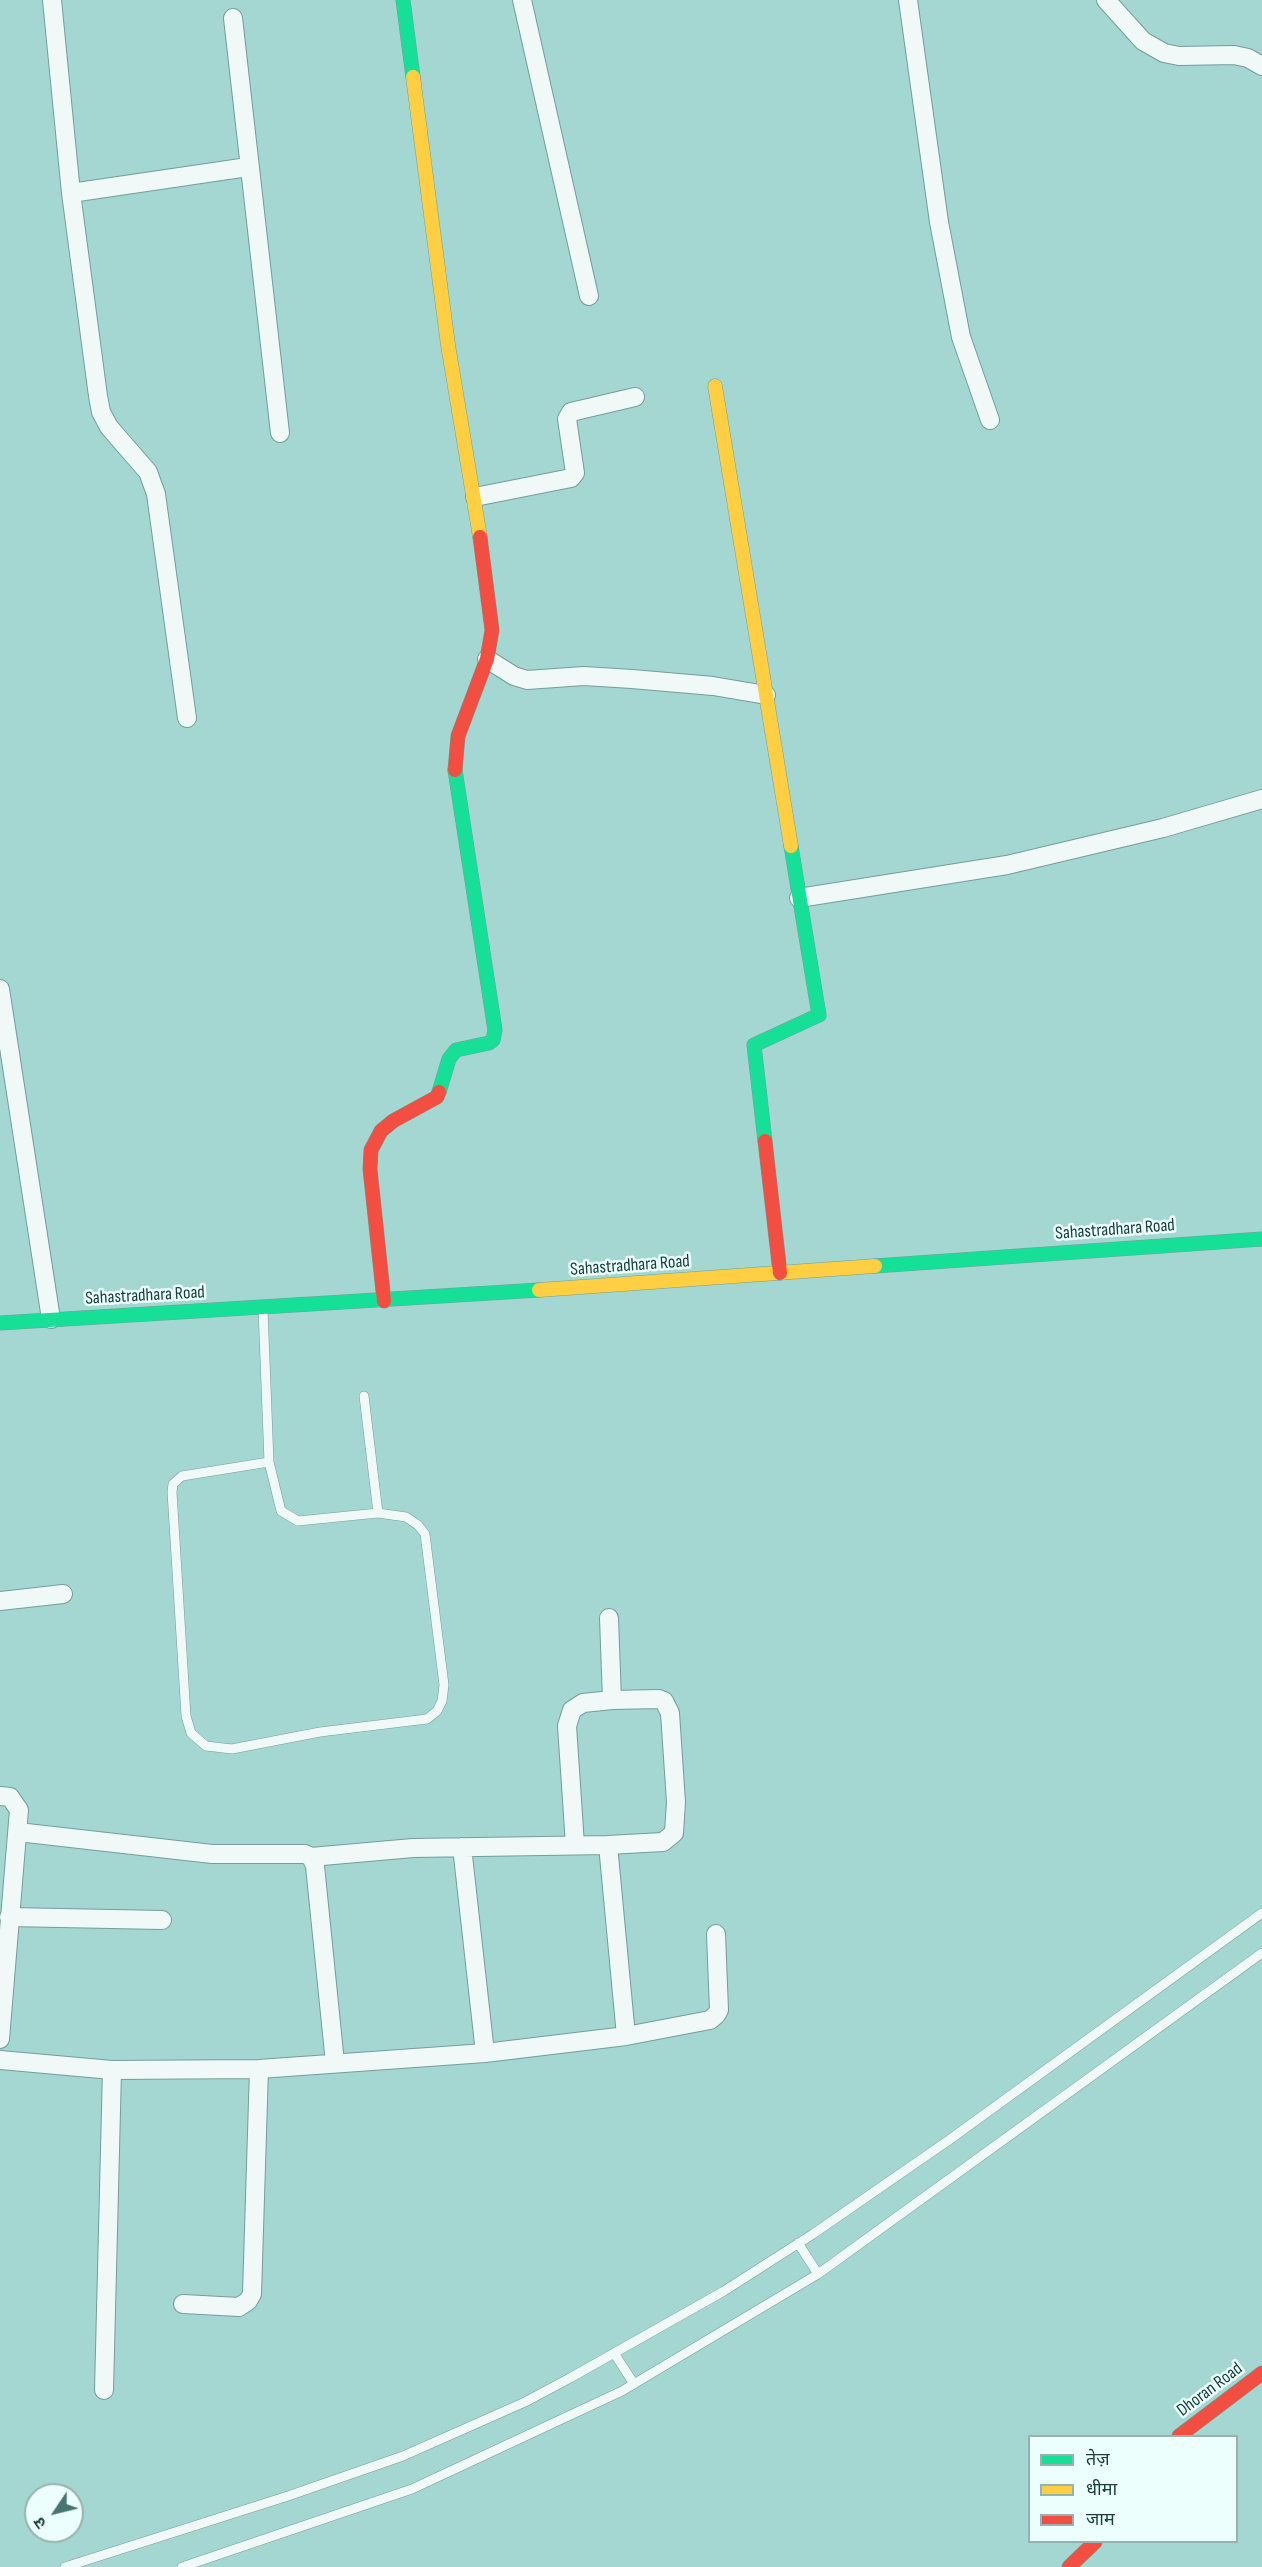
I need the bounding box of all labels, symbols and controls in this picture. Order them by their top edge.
street label: Sahastradhara Road [1054,1215,1176,1245]
street label: Sahastradhara Road [569,1251,691,1281]
street label: Sahastradhara Road [85,1282,205,1310]
street label: Dhoran Road [1173,2358,1247,2422]
legend [1028,2435,1238,2543]
text: तेज़ [1086,2449,1110,2470]
text: धीमा [1086,2479,1117,2500]
north arrow [24,2483,84,2543]
text: जाम [1086,2509,1115,2530]
text: उ [30,2513,51,2532]

